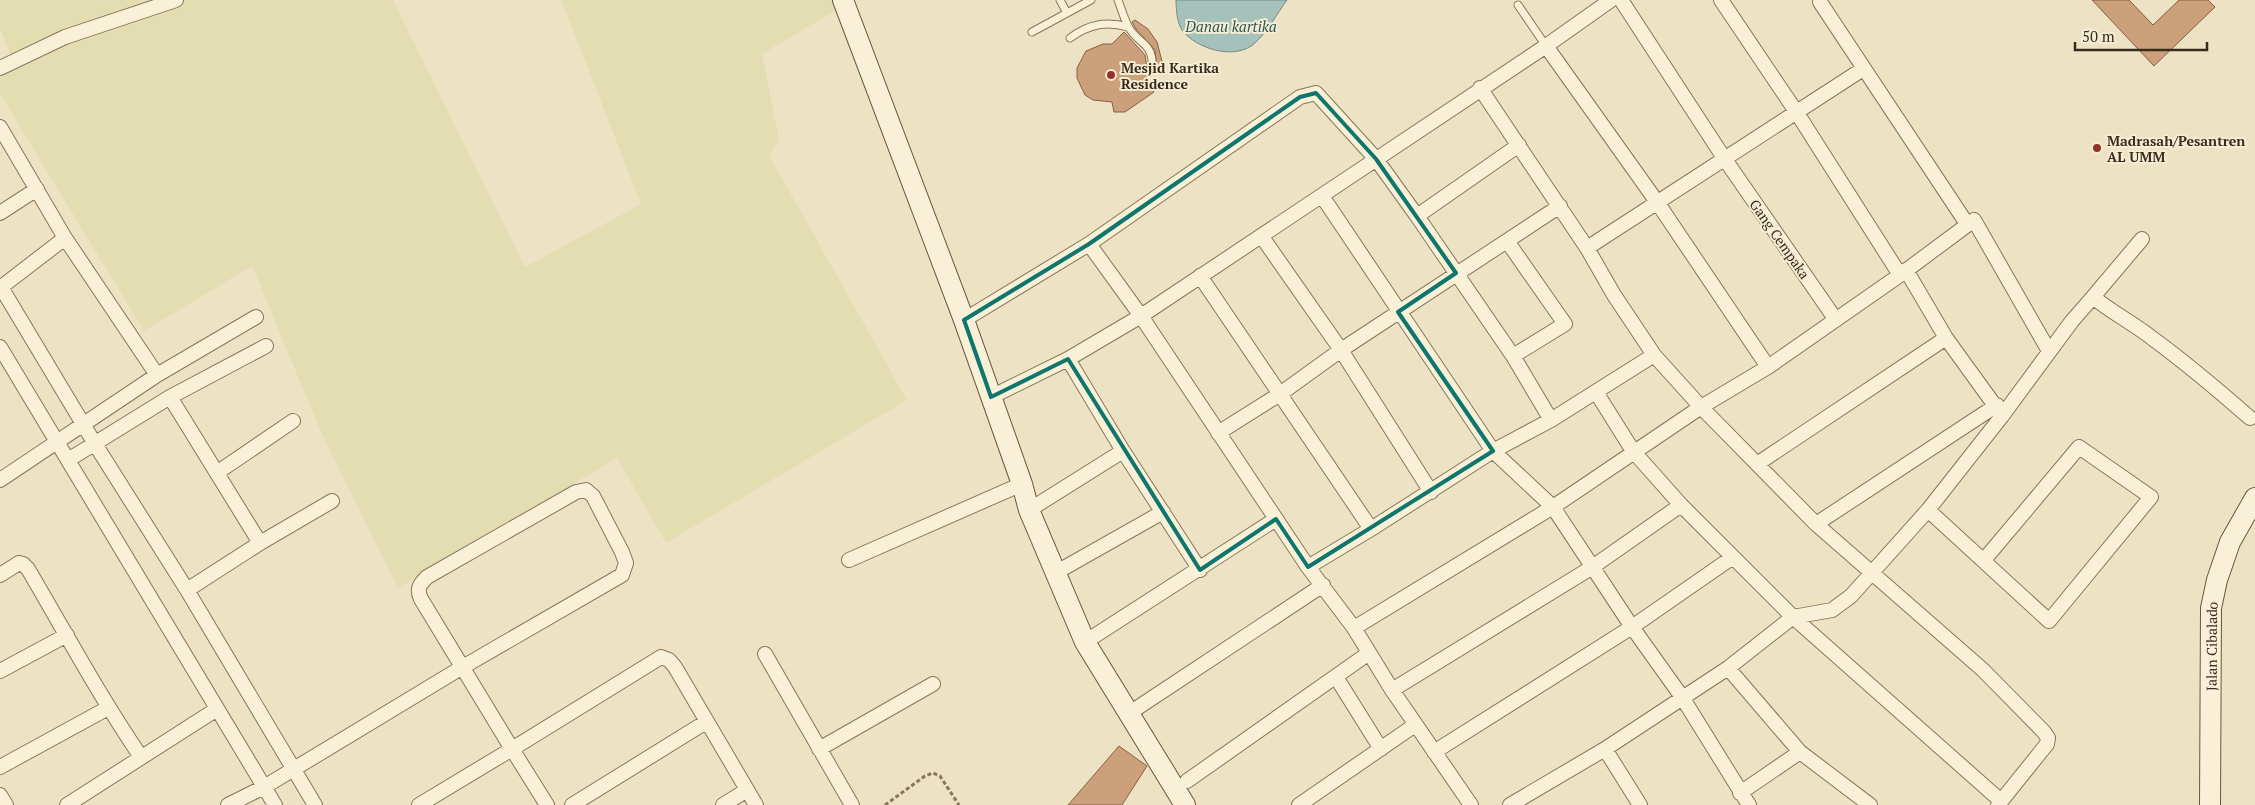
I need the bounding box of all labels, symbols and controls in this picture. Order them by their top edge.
water label: Danau kartika [1184,16,1277,36]
scale bar [2075,20,2208,52]
text: 50 m [2082,26,2115,46]
place label: Mesjid Kartika Residence [1121,58,1219,93]
marker: Mesjid Kartika Residence [1105,69,1117,81]
place label: Madrasah/Pesantren AL UMM [2107,131,2245,166]
marker: Madrasah/Pesantren AL UMM [2091,142,2103,154]
street label: Gang Cempaka [1746,196,1814,282]
street label: Jalan Cibalado [2201,599,2222,691]

